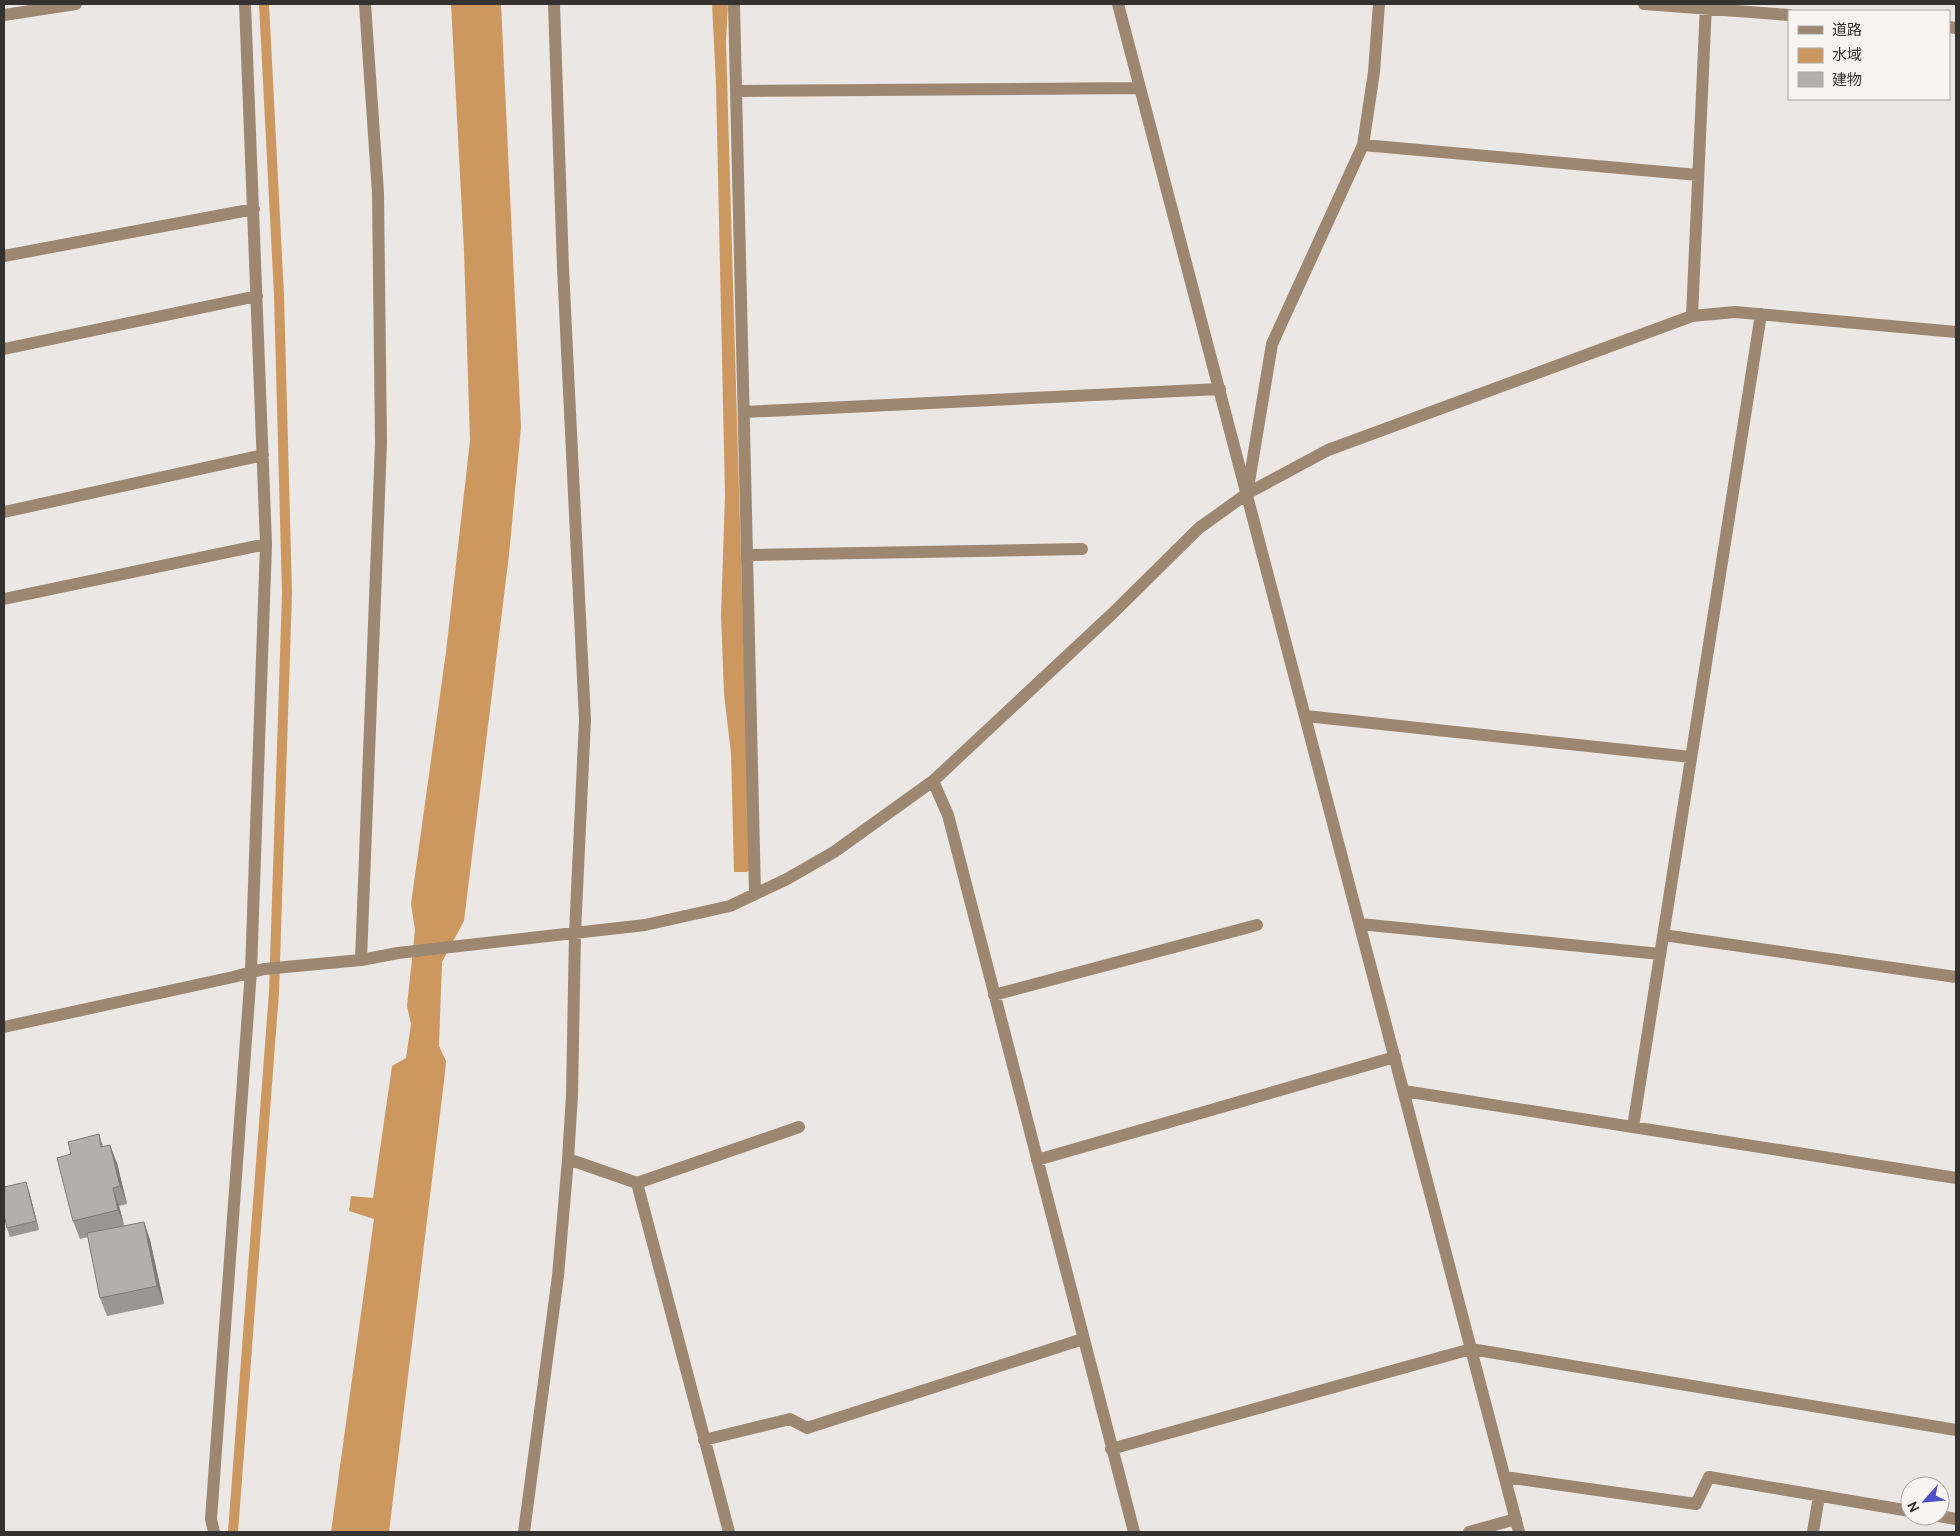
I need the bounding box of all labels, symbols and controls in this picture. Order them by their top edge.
legend [1788,10,1950,100]
text: 道路 [1832,21,1862,39]
text: 水域 [1832,46,1862,64]
text: 建物 [1832,71,1862,89]
north arrow [1900,1476,1950,1526]
text: N [1903,1498,1924,1515]

